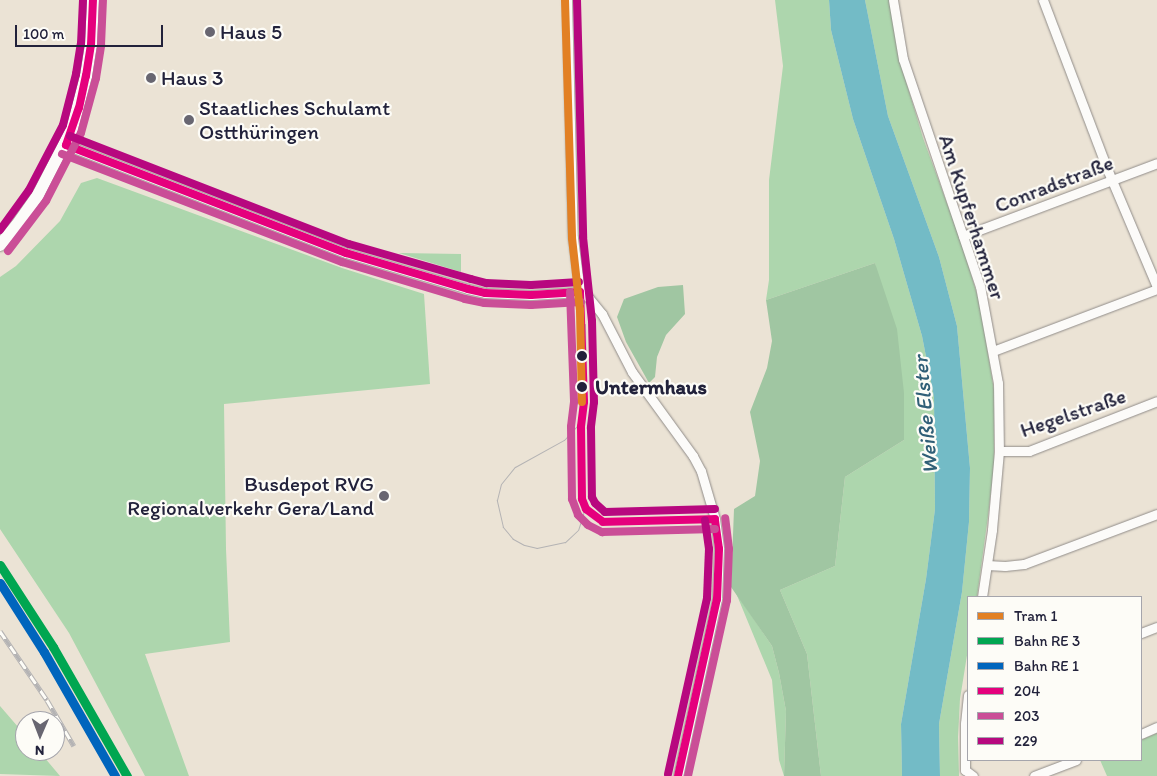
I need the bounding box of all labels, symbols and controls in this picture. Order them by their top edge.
scale bar [18,15,165,47]
place label: Haus 5 [220,19,282,45]
text: 100 m [23,25,64,43]
marker: Haus 5 [204,26,216,38]
place label: Haus 3 [161,65,223,91]
marker: Haus 3 [145,72,157,84]
place label: Staatliches Schulamt Ostthüringen [199,95,390,145]
marker: Staatliches Schulamt Ostthüringen [183,114,195,126]
street label: Am Kupferhammer [933,131,1011,303]
street label: Conradstraße [991,150,1117,218]
unlabelled marker [577,351,587,361]
water label: Weiße Elster [907,355,943,475]
place label: Untermhaus [595,374,707,400]
marker: Untermhaus [573,378,591,396]
street label: Hegelstraße [1017,383,1129,443]
place label: Busdepot RVG Regionalverkehr Gera/Land [127,471,374,521]
marker: Busdepot RVG Regionalverkehr Gera/Land [378,490,390,502]
legend [967,596,1142,761]
text: Tram 1 [1014,607,1058,625]
text: Bahn RE 3 [1014,632,1080,650]
text: Bahn RE 1 [1014,657,1079,675]
text: 204 [1014,682,1040,700]
text: 203 [1014,707,1039,725]
north arrow [15,711,65,761]
text: 229 [1014,732,1038,750]
text: N [35,742,45,759]

